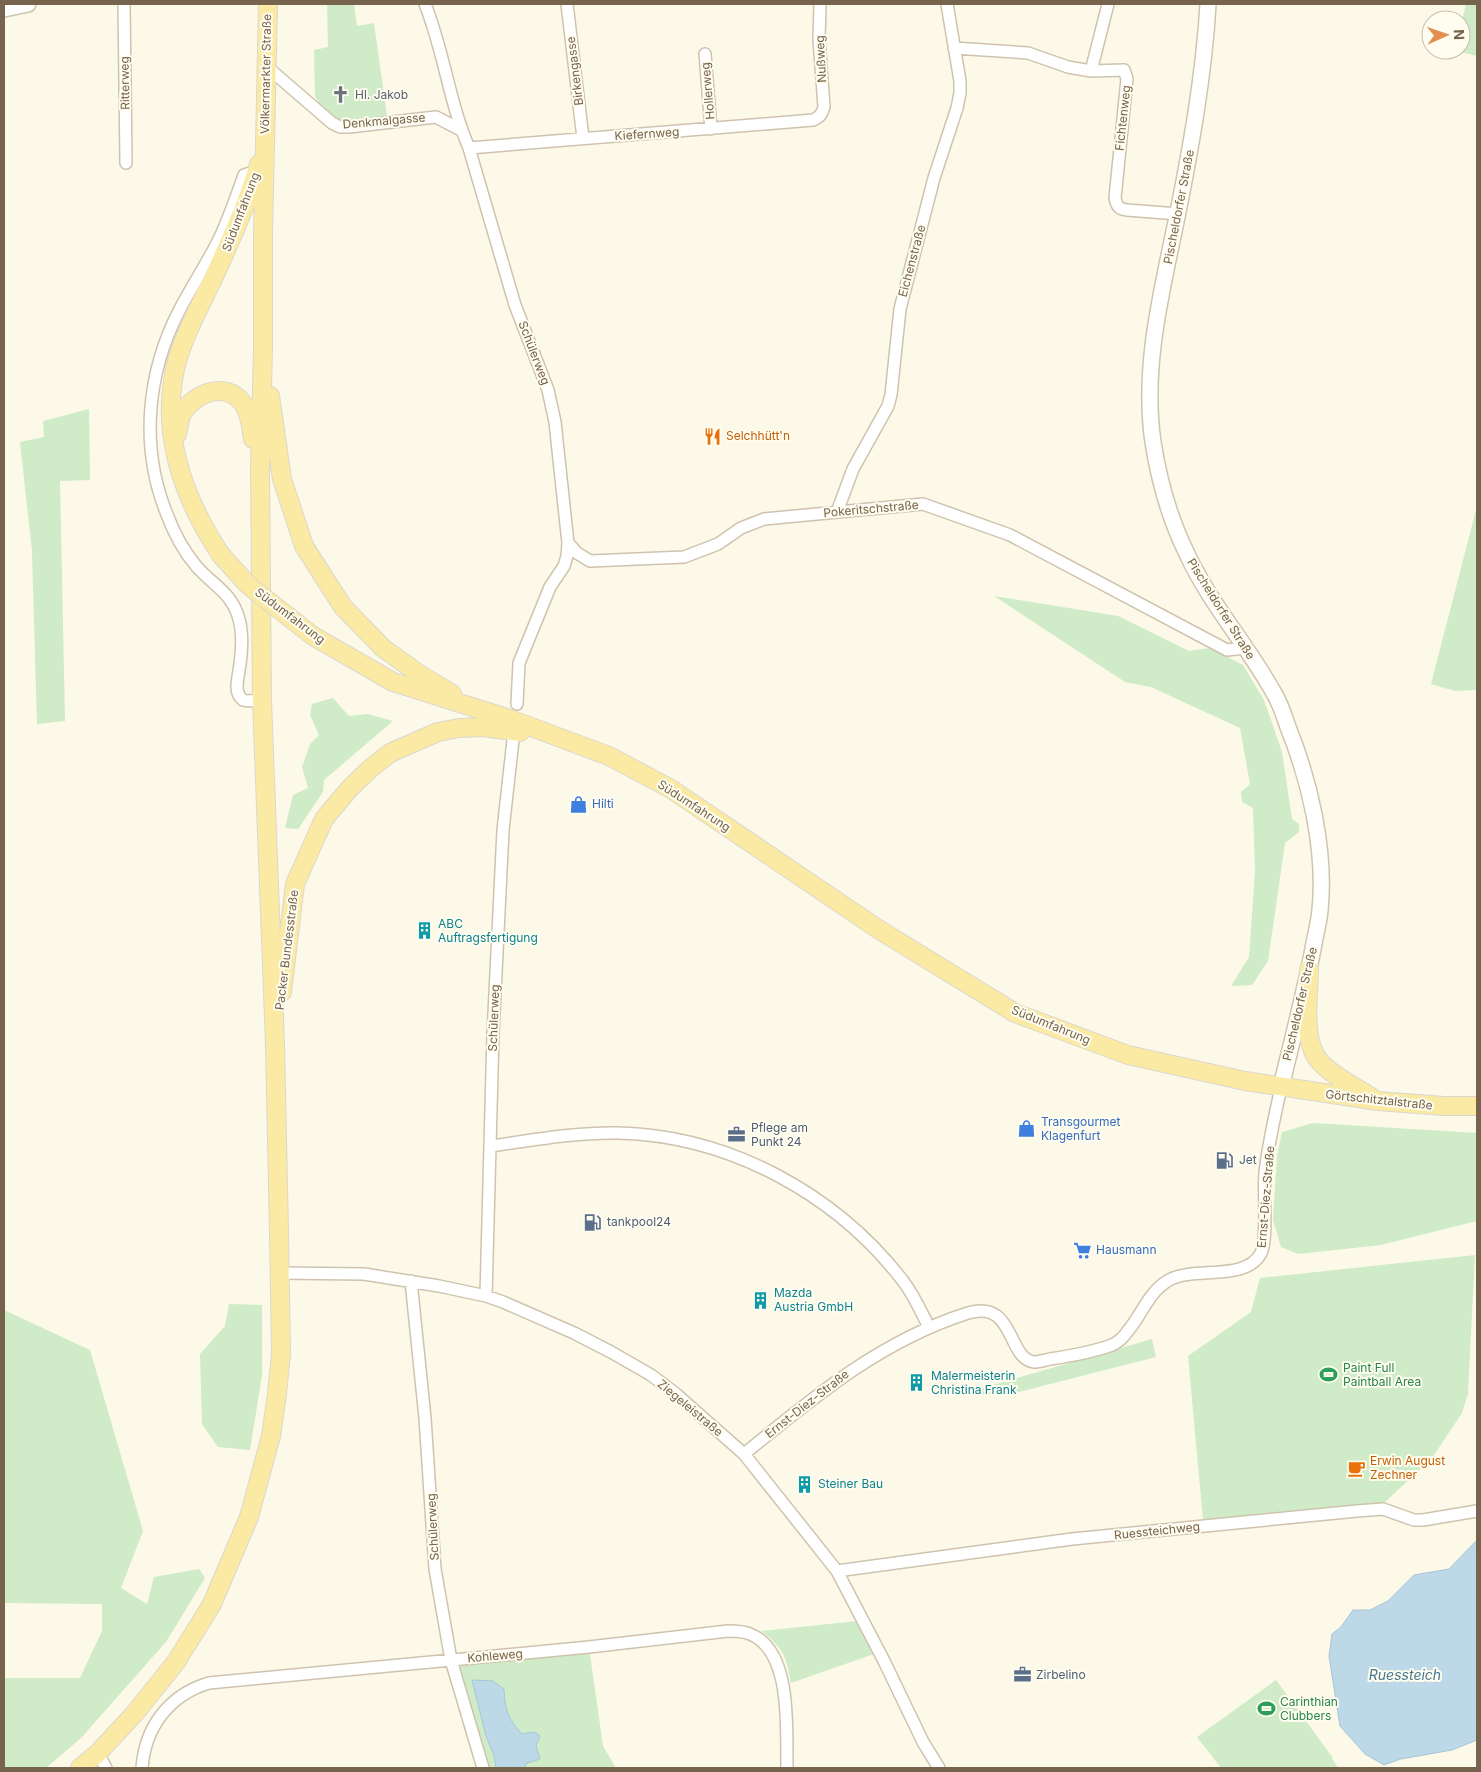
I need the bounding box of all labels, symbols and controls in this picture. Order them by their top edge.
north arrow [1421,10,1471,60]
street label: Völkermarkter Straße [257,14,274,134]
text: N [1451,29,1468,40]
street label: Nußweg [812,35,829,83]
street label: Birkengasse [563,36,586,107]
street label: Ritterweg [117,56,132,110]
street label: Hollerweg [698,62,717,120]
street label: Fichtenweg [1112,84,1133,151]
church icon: Hl. Jakob [331,85,351,105]
place label: Hl. Jakob [355,87,408,102]
street label: Denkmalgasse [342,109,426,132]
street label: Kiefernweg [614,124,680,143]
street label: Pischeldorfer Straße [1160,148,1197,265]
street label: Südumfahrung [218,170,263,254]
street label: Eichenstraße [895,223,928,299]
street label: Schülerweg [515,319,554,387]
restaurant icon: Selchhütt'n [702,426,722,446]
place label: Selchhütt'n [726,428,790,443]
street label: Pokeritschstraße [823,497,919,520]
street label: Pischeldorfer Straße [1184,555,1259,662]
street label: Südumfahrung [252,584,328,647]
street label: Südumfahrung [655,776,734,835]
shop icon: Hilti [568,794,588,814]
place label: Hilti [592,796,614,811]
street label: Packer Bundesstraße [272,889,301,1011]
place label: ABC Auftragsfertigung [438,916,538,945]
building icon: ABC Auftragsfertigung [414,921,434,941]
street label: Pischeldorfer Straße [1279,946,1320,1062]
street label: Schülerweg [485,984,502,1052]
street label: Südumfahrung [1009,1002,1093,1047]
street label: Görtschitztalstraße [1325,1086,1434,1113]
place label: Transgourmet Klagenfurt [1041,1114,1121,1143]
shop icon: Transgourmet Klagenfurt [1017,1119,1037,1139]
place label: Pflege am Punkt 24 [751,1120,808,1149]
office icon: Pflege am Punkt 24 [727,1125,747,1145]
street label: Ernst-Diez-Straße [1254,1145,1277,1249]
fuel station icon: Jet [1215,1150,1235,1170]
place label: Jet [1239,1152,1257,1167]
fuel station icon: tankpool24 [583,1212,603,1232]
place label: tankpool24 [607,1214,671,1229]
supermarket icon: Hausmann [1072,1240,1092,1260]
place label: Hausmann [1096,1242,1157,1257]
place label: Mazda Austria GmbH [774,1285,853,1314]
building icon: Mazda Austria GmbH [750,1290,770,1310]
place label: Paint Full Paintball Area [1343,1360,1421,1389]
sports icon: Paint Full Paintball Area [1319,1365,1339,1385]
street label: Ernst-Diez-Straße [762,1366,852,1441]
place label: Malermeisterin Christina Frank [931,1368,1017,1397]
building icon: Malermeisterin Christina Frank [907,1373,927,1393]
street label: Ziegeleistraße [655,1376,726,1439]
place label: Erwin August Zechner [1370,1453,1445,1482]
cafe icon: Erwin August Zechner [1346,1458,1366,1478]
building icon: Steiner Bau [794,1474,814,1494]
place label: Steiner Bau [818,1476,883,1491]
street label: Schülerweg [423,1493,442,1561]
street label: Ruessteichweg [1113,1519,1201,1542]
street label: Kohleweg [467,1646,523,1665]
office icon: Zirbelino [1012,1665,1032,1685]
water label: Ruessteich [1369,1666,1441,1683]
place label: Zirbelino [1036,1667,1086,1682]
place label: Carinthian Clubbers [1280,1694,1338,1723]
sports icon: Carinthian Clubbers [1256,1699,1276,1719]

